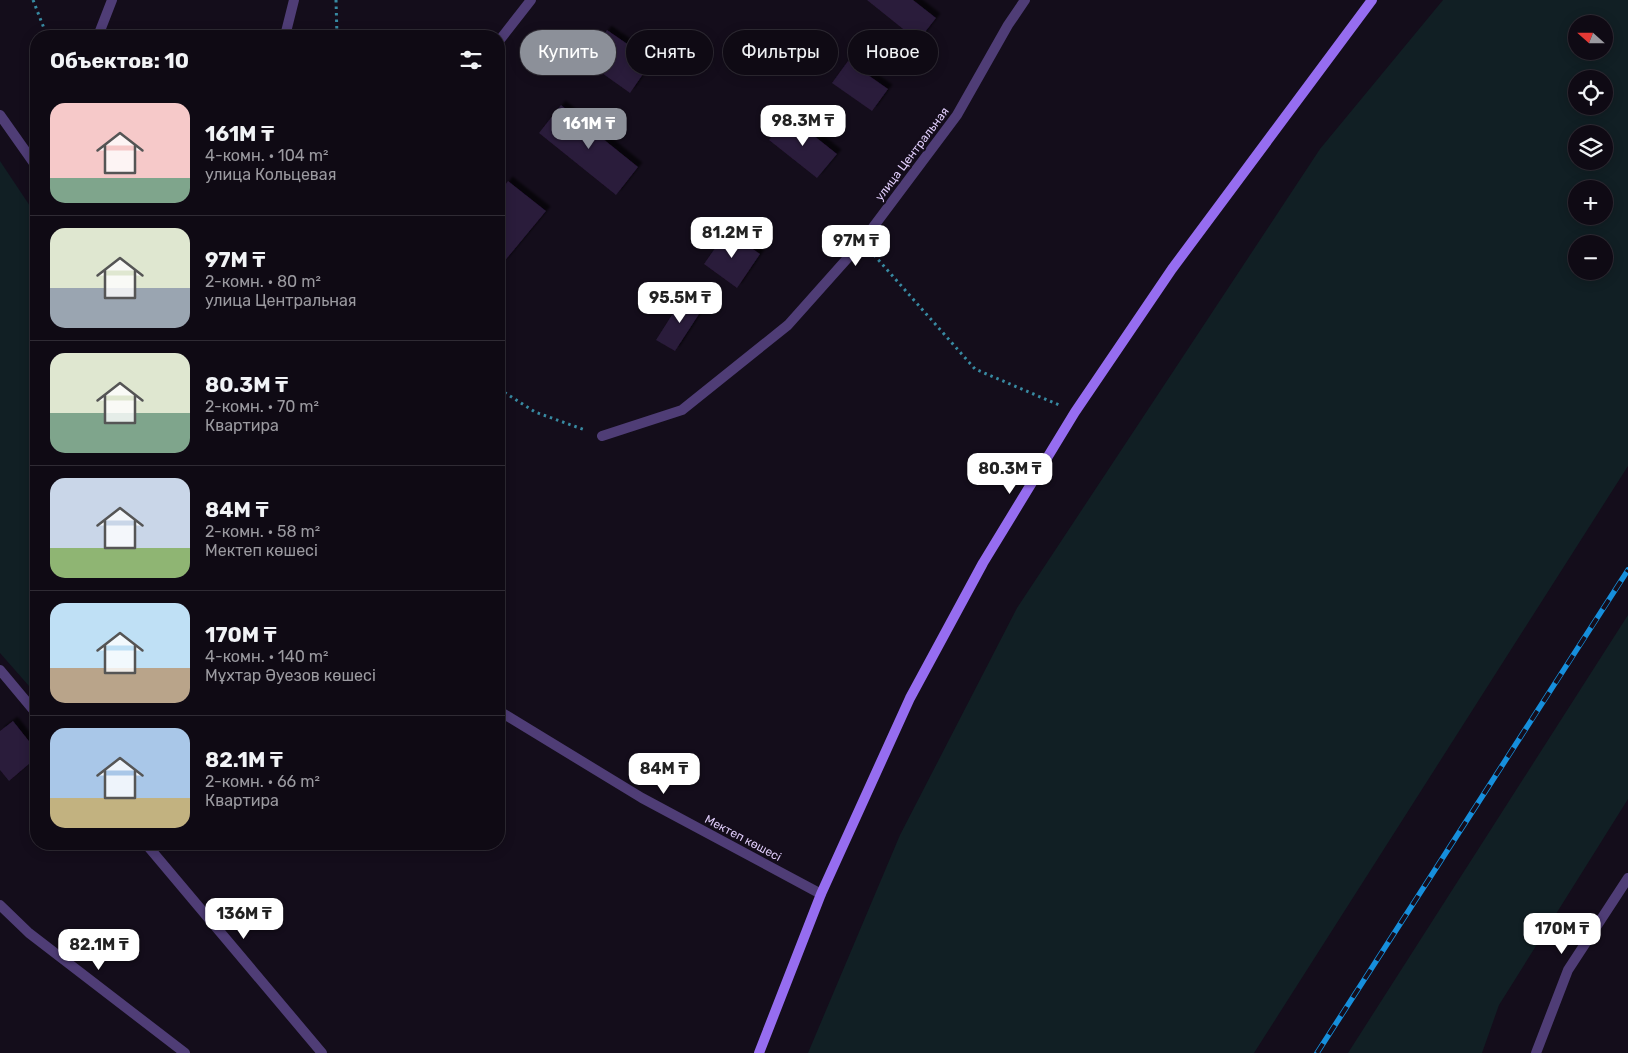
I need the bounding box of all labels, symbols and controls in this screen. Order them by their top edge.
north arrow [1568,15,1612,60]
map controls [1568,15,1613,280]
chip: Купить [520,30,616,75]
chip: Снять [626,30,713,75]
chip: Фильтры [723,30,838,75]
chip: Новое [848,30,938,75]
icon: filters [457,46,485,74]
text: Объектов: 10 [50,48,189,73]
button: locate [1568,70,1613,115]
pin: 98.3M ₸ [757,104,849,147]
street label: улица Центральная [872,104,952,204]
pin: 161M ₸ [548,108,630,150]
text: 98.3M ₸ [772,111,834,130]
text: 161M ₸ [563,114,615,133]
text: 161M ₸ [205,121,274,146]
icon: home [90,123,150,183]
button: layers [1568,125,1613,170]
text: 4-комн. · 104 m² [205,146,328,165]
text: улица Кольцевая [205,165,336,184]
button: + [1568,180,1613,225]
pin: 81.2M ₸ [686,216,778,259]
text: 81.2M ₸ [702,223,762,242]
pin: 97M ₸ [821,224,891,267]
text: 97M ₸ [833,231,879,250]
button: − [1568,235,1613,280]
text: 97M ₸ [205,247,266,272]
icon: home [90,248,150,308]
text: 2-комн. · 80 m² [205,272,321,291]
pin: 95.5M ₸ [634,282,726,324]
text: 95.5M ₸ [649,288,711,307]
text: улица Центральная [205,291,356,310]
text: 80.3M ₸ [205,372,288,397]
icon: home [90,373,150,433]
text: 2-комн. · 70 m² [205,397,319,416]
text: Квартира [205,416,279,435]
pin: 80.3M ₸ [964,452,1056,495]
text: 80.3M ₸ [978,459,1042,478]
text: 84M ₸ [205,497,269,522]
icon: home [90,498,150,558]
text: 2-комн. · 58 m² [205,522,320,541]
text: Мектеп көшесі [205,541,318,560]
text: 170M ₸ [205,622,277,647]
icon: home [90,623,150,683]
text: 4-комн. · 140 m² [205,647,328,666]
text: Мұхтар Әуезов көшесі [205,666,376,685]
text: 82.1M ₸ [205,747,283,772]
icon: home [90,748,150,808]
pin: 84M ₸ [629,752,699,795]
text: 84M ₸ [640,759,688,778]
text: 2-комн. · 66 m² [205,772,320,791]
text: Квартира [205,791,279,810]
street label: Мектеп көшесі [702,812,784,864]
pin: 136M ₸ [203,898,285,940]
text: 136M ₸ [216,904,272,923]
pin: 170M ₸ [1521,912,1603,955]
text: 170M ₸ [1535,919,1589,938]
pin: 82.1M ₸ [53,928,145,971]
text: 82.1M ₸ [69,935,129,954]

